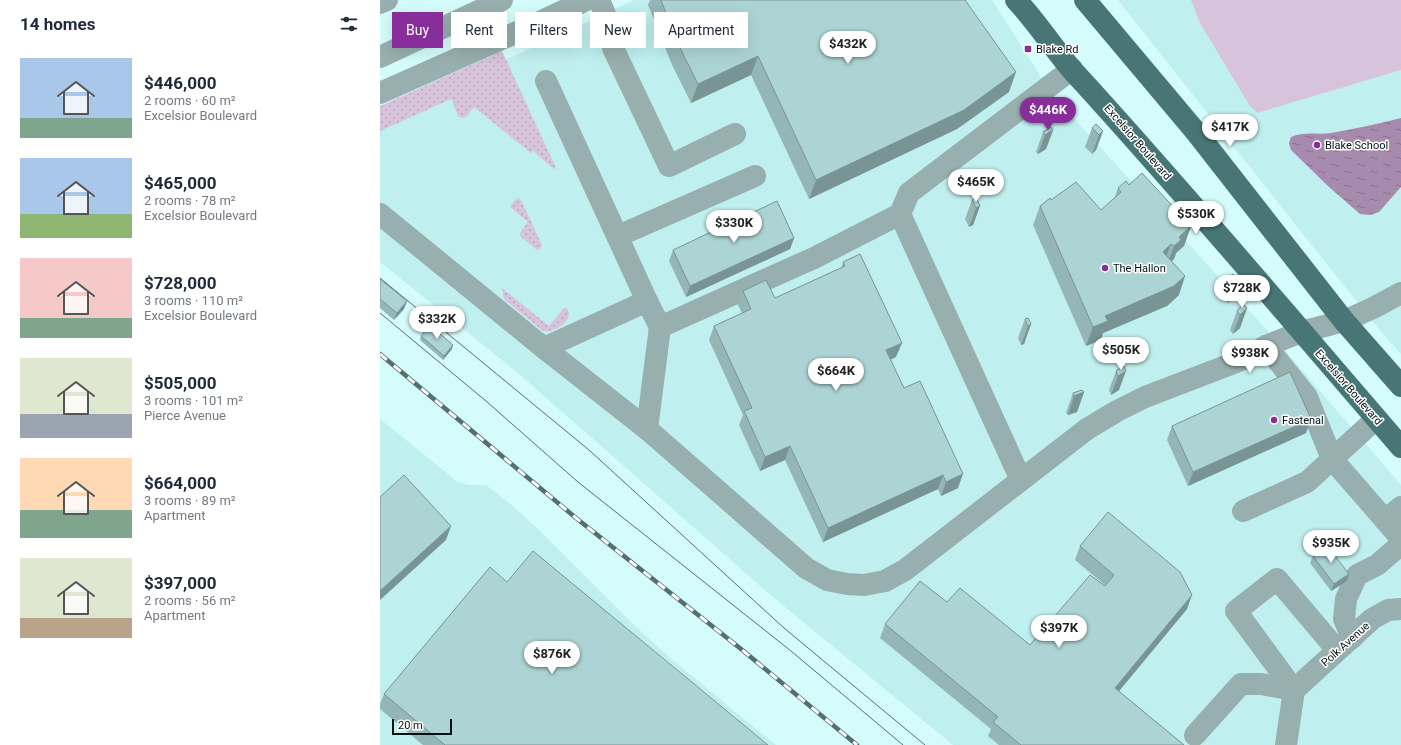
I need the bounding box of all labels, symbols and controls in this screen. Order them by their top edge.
chip: Buy [392,12,443,48]
chip: Rent [451,12,507,48]
chip: Filters [515,12,582,48]
chip: New [590,12,646,48]
chip: Apartment [654,12,748,48]
icon: filters [338,13,360,35]
text: 14 homes [20,14,96,34]
pin: $432K [820,31,876,65]
text: $432K [829,36,867,51]
place label: Blake Rd [1036,43,1079,56]
marker: Blake Rd [1023,44,1033,54]
text: $446,000 [144,73,216,93]
icon: home [52,74,100,122]
text: 2 rooms · 60 m² [144,93,236,108]
pin: $446K [1020,97,1076,131]
text: $446K [1029,102,1067,117]
street label: Excelsior Boulevard [1101,102,1174,183]
text: Excelsior Boulevard [144,108,257,123]
pin: $417K [1202,114,1258,148]
text: $417K [1211,119,1249,134]
place label: Blake School [1325,139,1388,152]
marker: Blake School [1312,140,1322,150]
pin: $465K [948,169,1004,203]
text: $465,000 [144,173,216,193]
icon: home [52,174,100,222]
text: $465K [957,174,995,189]
text: 2 rooms · 78 m² [144,193,236,208]
pin: $530K [1168,201,1224,235]
text: $530K [1177,206,1215,221]
text: Excelsior Boulevard [144,208,257,223]
pin: $330K [706,210,762,244]
text: $330K [715,215,753,230]
place label: The Hallon [1113,262,1166,275]
marker: The Hallon [1100,263,1110,273]
text: $728,000 [144,273,216,293]
icon: home [52,274,100,322]
pin: $728K [1214,275,1270,309]
text: $728K [1223,280,1261,295]
text: 3 rooms · 110 m² [144,293,243,308]
pin: $332K [409,306,465,340]
text: Excelsior Boulevard [144,308,257,323]
text: $332K [418,311,456,326]
pin: $505K [1093,337,1149,371]
pin: $938K [1222,340,1278,374]
text: $505K [1102,342,1140,357]
text: $938K [1231,345,1269,360]
street label: Excelsior Boulevard [1312,347,1385,428]
pin: $664K [808,358,864,392]
text: $664K [817,363,855,378]
text: $505,000 [144,373,216,393]
icon: home [52,374,100,422]
text: 3 rooms · 101 m² [144,393,243,408]
text: Pierce Avenue [144,408,226,423]
place label: Fastenal [1282,414,1324,427]
marker: Fastenal [1269,415,1279,425]
text: $664,000 [144,473,216,493]
icon: home [52,474,100,522]
text: 3 rooms · 89 m² [144,493,236,508]
text: Apartment [144,508,206,523]
pin: $935K [1303,530,1359,564]
text: $935K [1312,535,1350,550]
text: $397,000 [144,573,216,593]
icon: home [52,574,100,622]
text: 2 rooms · 56 m² [144,593,236,608]
text: Apartment [144,608,206,623]
pin: $397K [1031,615,1087,649]
street label: Polk Avenue [1319,619,1372,669]
text: $397K [1040,620,1078,635]
pin: $876K [524,641,580,675]
text: $876K [533,646,571,661]
scale bar [392,717,452,736]
text: 20 m [398,719,423,732]

